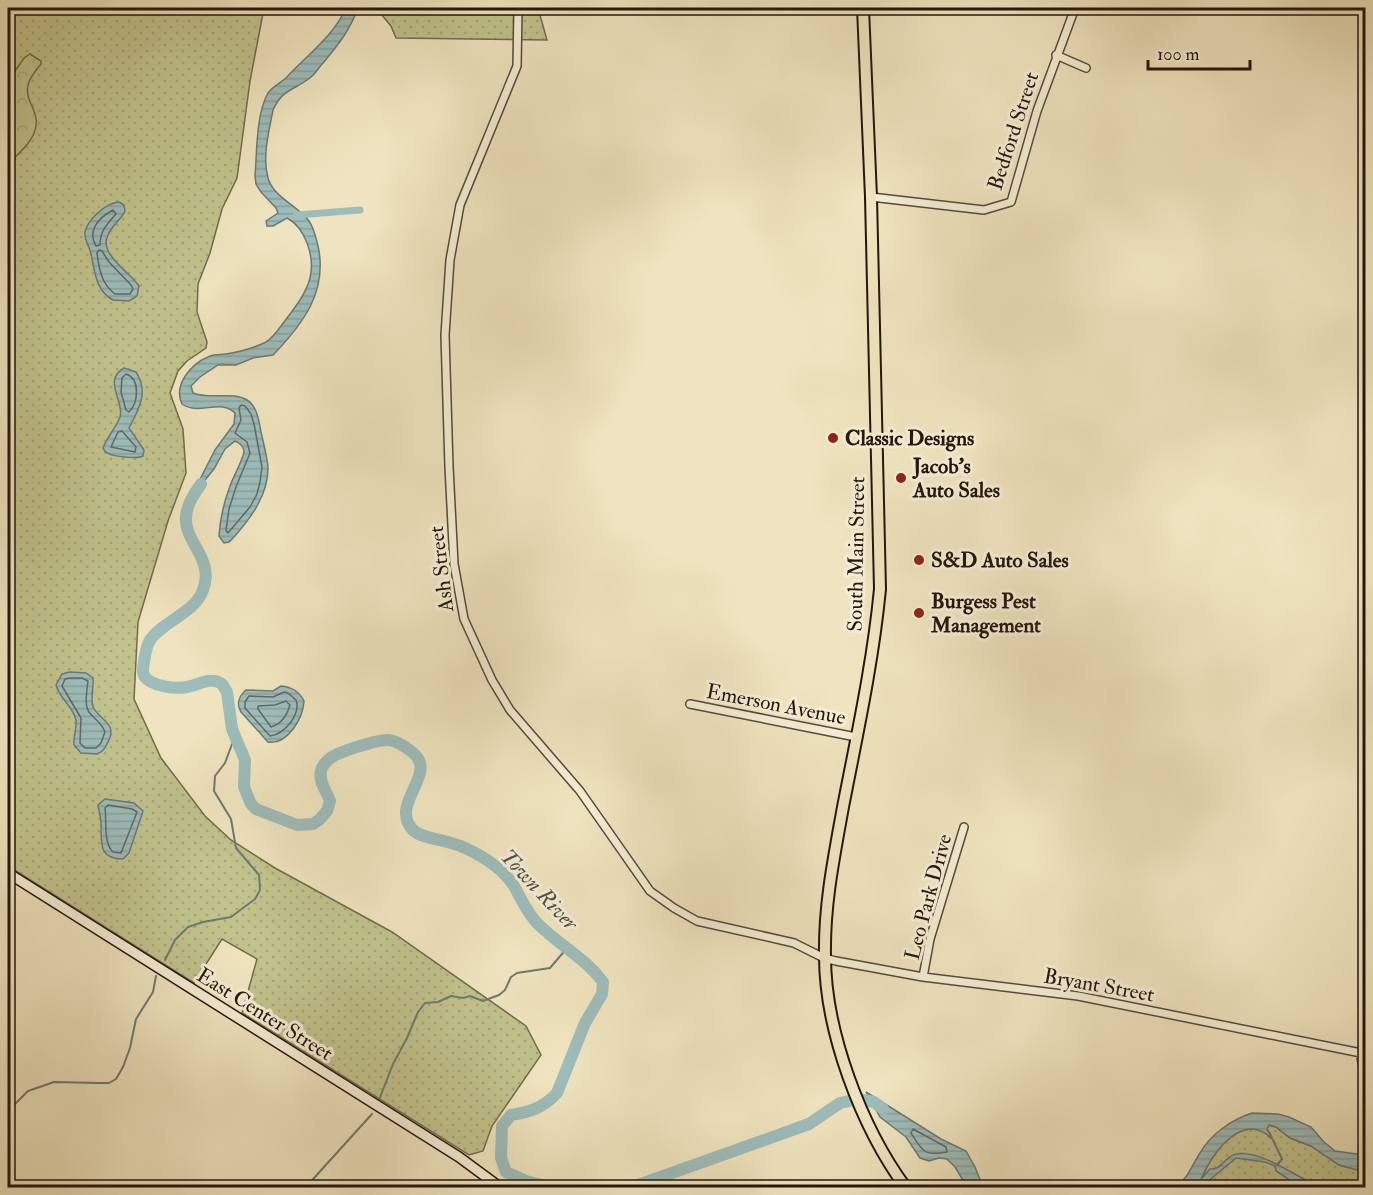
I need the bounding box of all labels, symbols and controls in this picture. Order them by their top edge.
scale bar [1148,33,1250,71]
text: 100 m [1157,43,1200,66]
street label: Bedford Street [982,68,1045,194]
place label: Classic Designs [845,425,974,452]
marker: Classic Designs [826,431,840,445]
place label: Jacob's Auto Sales [912,453,1000,504]
marker: Jacob's Auto Sales [894,471,908,485]
street label: South Main Street [842,476,871,632]
street label: Ash Street [423,524,460,615]
place label: S&D Auto Sales [931,547,1069,574]
marker: S&D Auto Sales [912,553,926,567]
place label: Burgess Pest Management [930,588,1041,639]
marker: Burgess Pest Management [912,606,926,620]
street label: Emerson Avenue [704,678,848,731]
street label: Leo Park Drive [899,831,958,963]
water label: Town River [494,843,585,938]
street label: East Center Street [192,962,338,1067]
street label: Bryant Street [1042,962,1157,1009]

